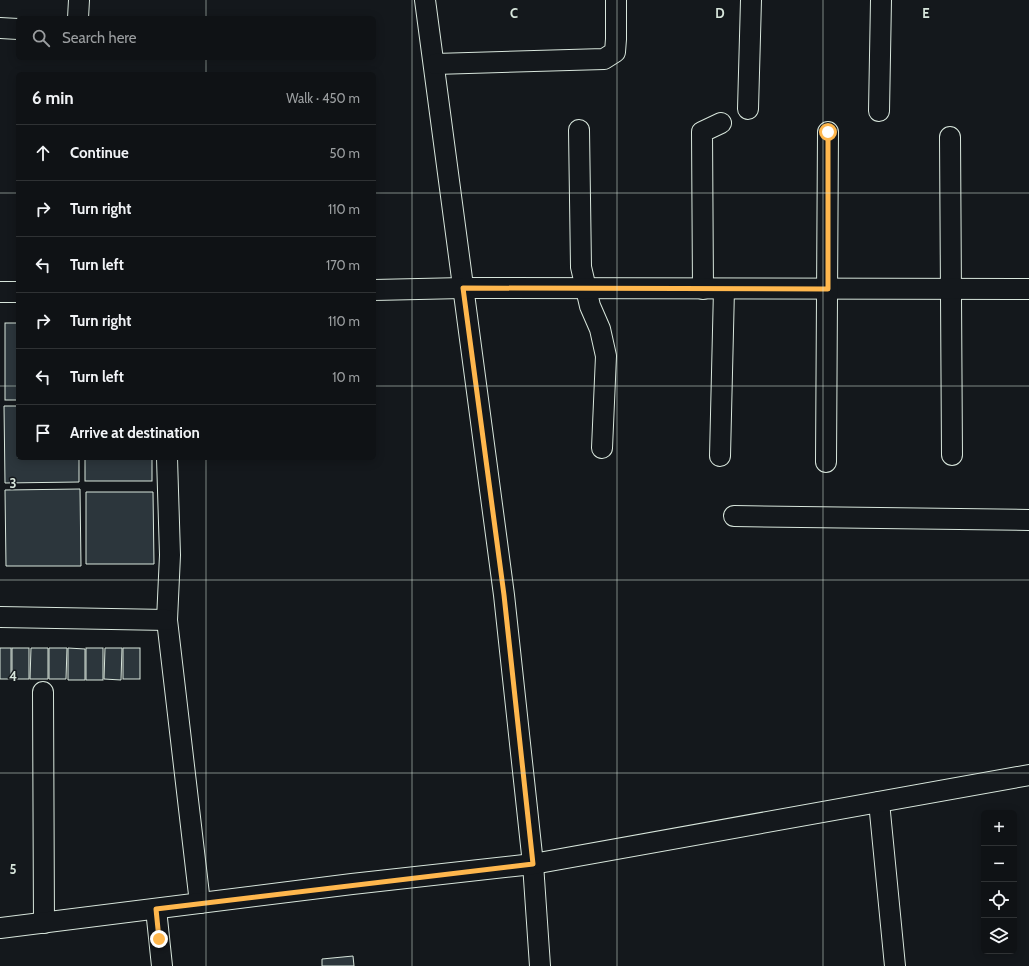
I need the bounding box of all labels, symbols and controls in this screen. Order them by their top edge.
text: C [510,5,518,21]
text: D [715,5,725,21]
text: E [922,5,930,21]
search box [16,16,376,60]
icon: search [30,27,52,49]
text: Search here [62,29,137,47]
text: 6 min [32,88,74,108]
text: Walk · 450 m [286,90,360,106]
route start [819,123,837,141]
icon: ahead [32,142,54,164]
text: Continue [70,144,129,162]
text: 50 m [330,145,360,161]
icon: right [32,198,54,220]
text: Turn right [70,200,131,218]
text: 110 m [328,201,360,217]
icon: left [32,254,54,276]
text: Turn left [70,256,124,274]
text: 170 m [326,257,360,273]
icon: right [32,310,54,332]
text: Turn right [70,312,131,330]
text: 110 m [328,313,360,329]
icon: left [32,366,54,388]
text: Turn left [70,368,124,386]
text: 10 m [332,369,360,385]
icon: arrive [32,422,54,444]
text: Arrive at destination [70,424,200,442]
text: 3 [9,475,17,491]
text: 4 [9,668,17,684]
map controls [981,810,1017,954]
button: + [981,810,1017,846]
button: − [981,846,1017,882]
text: 5 [10,861,17,877]
button: locate [981,882,1017,918]
button: layers [981,918,1017,954]
route end [150,930,168,948]

